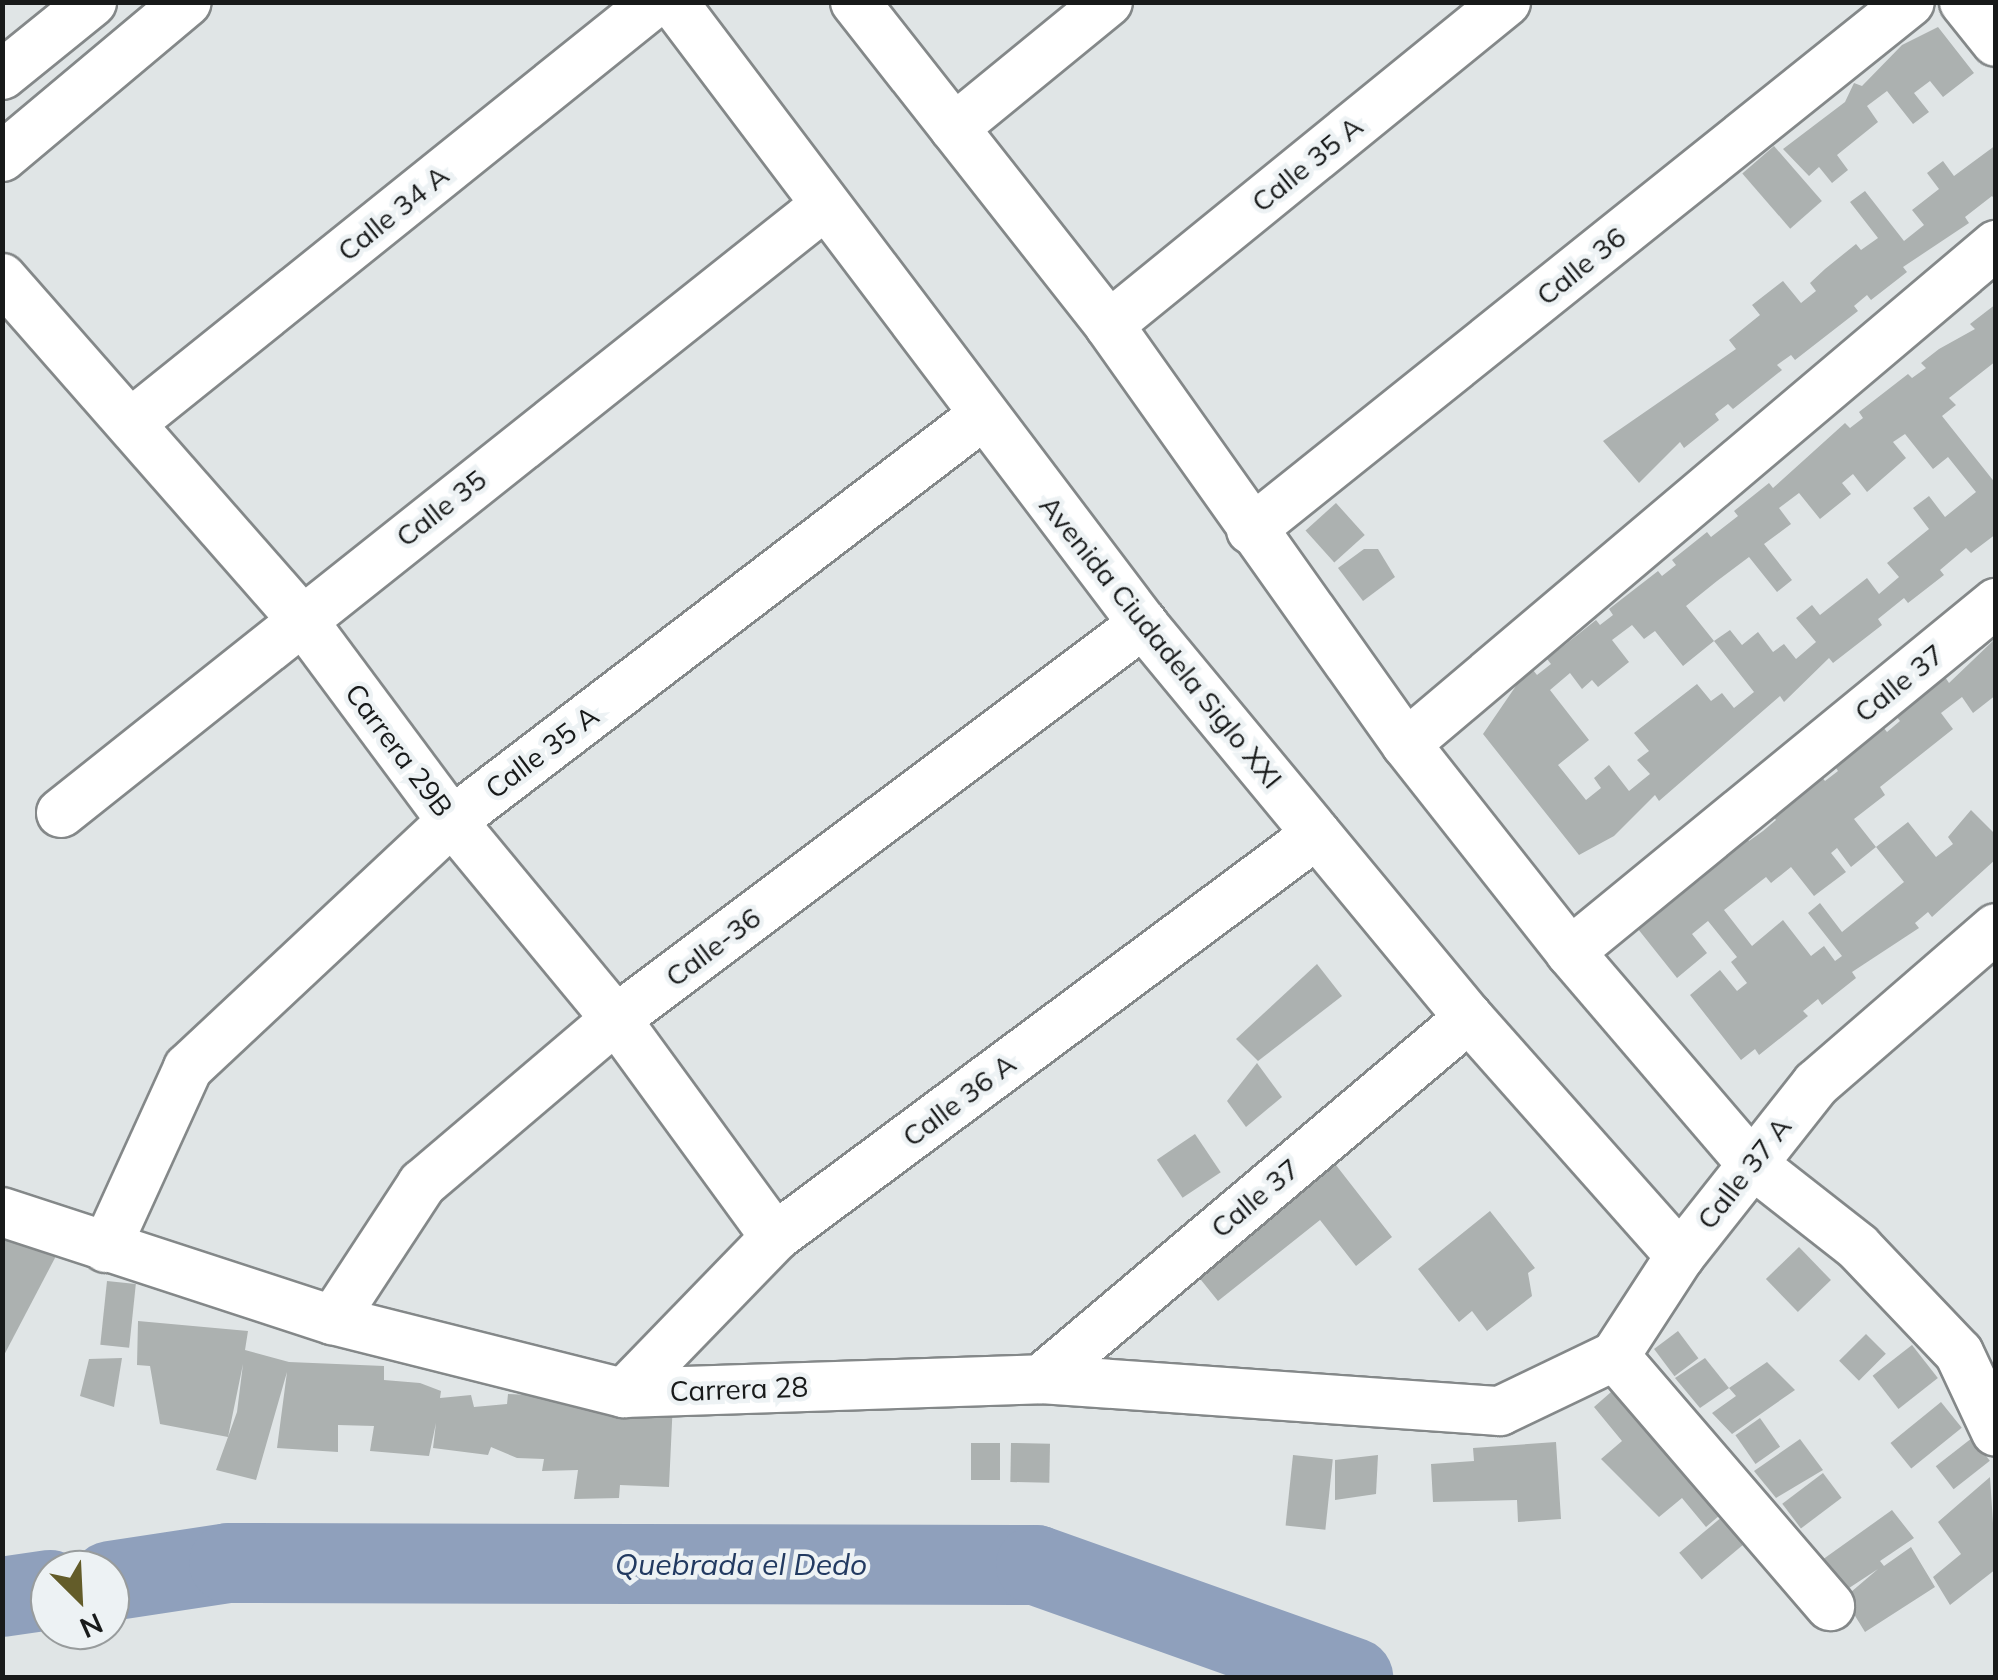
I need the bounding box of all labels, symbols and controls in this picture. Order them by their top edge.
street label: Calle 35 A [1245,109,1369,219]
street label: Calle 34 A [331,158,455,268]
street label: Calle 36 [1530,220,1632,312]
street label: Calle 35 [389,462,493,554]
street label: Avenida Ciudadela Siglo XXI [1033,489,1289,795]
street label: Calle 37 [1848,637,1950,729]
street label: Carrera 29B [338,677,460,823]
street label: Calle 35 A [479,699,605,805]
street label: Calle-36 [659,900,767,994]
street label: Calle 36 A [896,1047,1022,1153]
street label: Calle 37 A [1690,1110,1798,1236]
street label: Calle 37 [1204,1151,1306,1245]
street label: Carrera 28 [669,1370,809,1408]
water label: Quebrada el Dedo [615,1546,867,1582]
north arrow [30,1550,130,1650]
text: N [75,1606,108,1646]

